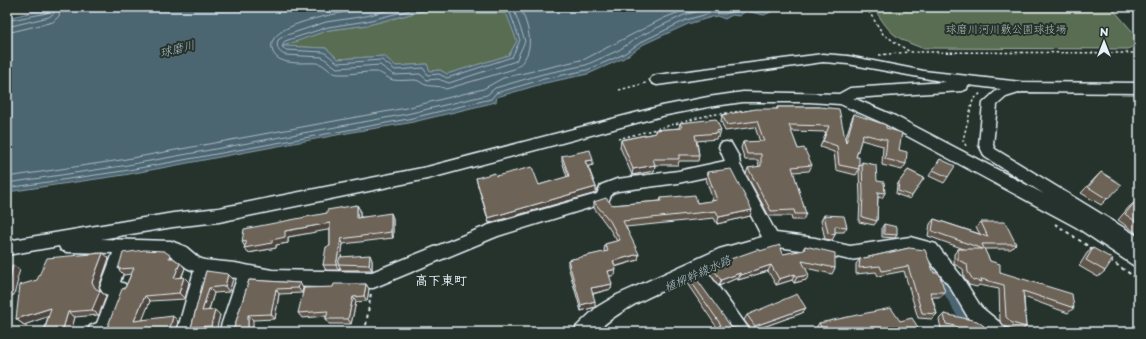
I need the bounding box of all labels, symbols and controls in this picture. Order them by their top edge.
park label: 球磨川河川敷公園球技場 [946,20,1067,37]
north arrow [1084,22,1124,62]
text: N [1100,23,1109,40]
water label: 球磨川 [157,35,197,61]
water label: 植柳幹線水路 [660,250,734,296]
district label: 高下東町 [415,270,467,289]

